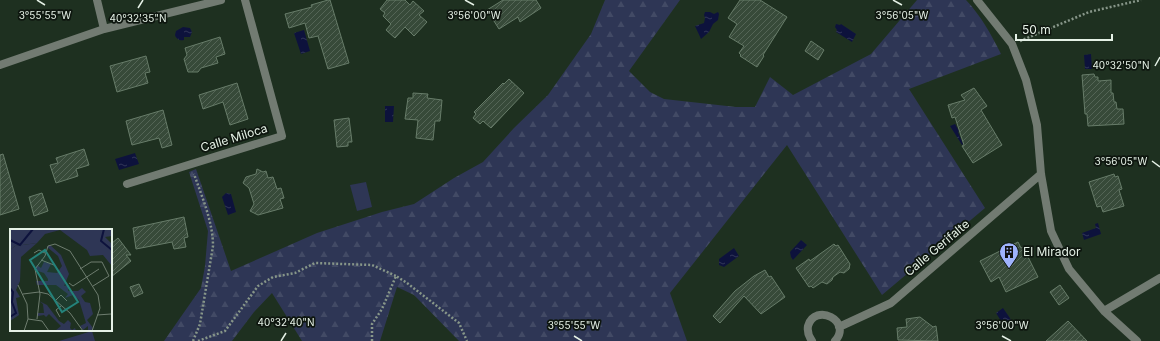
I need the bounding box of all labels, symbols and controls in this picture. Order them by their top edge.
text: 3°55'55"W [19,9,71,21]
text: 3°56'00"W [448,9,501,21]
text: 3°56'05"W [876,9,929,21]
text: 40°32'35"N [109,12,167,24]
scale bar [1016,16,1112,42]
text: 50 m [1022,22,1051,37]
text: 40°32'50"N [1092,59,1150,71]
street label: Calle Miloca [199,120,269,155]
text: 3°56'05"W [1095,155,1148,167]
street label: Calle Gerifalte [901,216,972,279]
inset map [10,229,112,331]
building icon: El Mirador [998,241,1020,269]
place label: El Mirador [1023,244,1081,259]
text: 40°32'40"N [258,316,314,328]
text: 3°55'55"W [548,319,600,331]
text: 3°56'00"W [976,319,1029,331]

